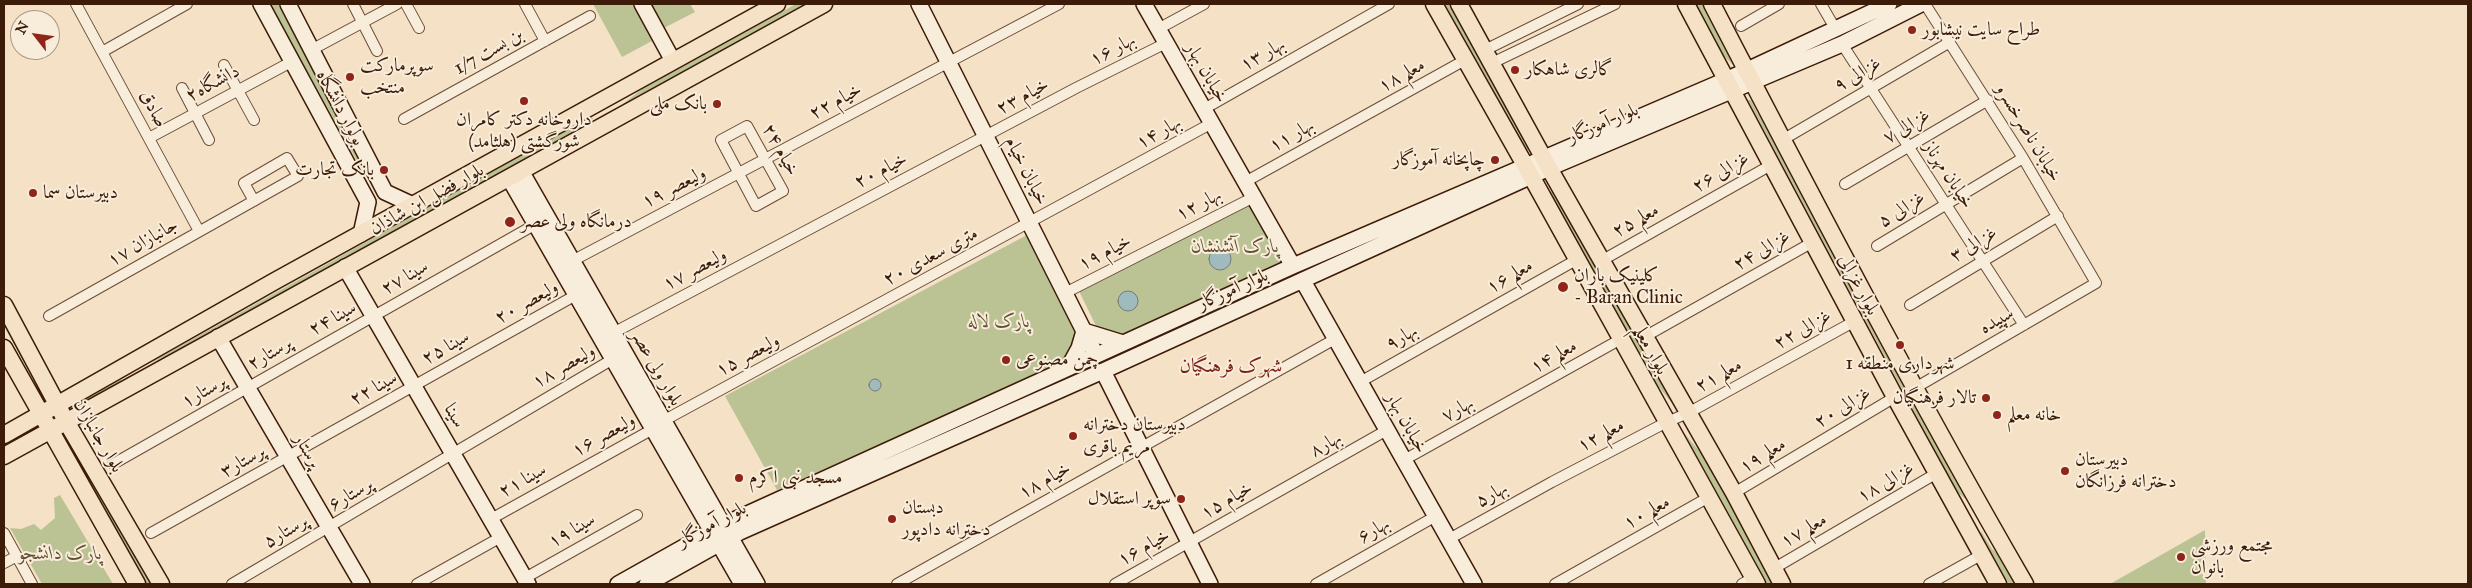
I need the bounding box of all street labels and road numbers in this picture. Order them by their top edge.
street label: بن بست 1/7 [450,24,528,80]
street label: بهار ۱۶ [1086,29,1140,71]
street label: بهار ۱۳ [1236,33,1290,77]
street label: خیابان بهار [1180,39,1232,107]
street label: غزالی ۹ [1830,52,1886,98]
street label: معلم ۱۸ [1375,54,1429,98]
street label: دانشگاه۲ [182,60,244,108]
street label: بولوار دانشگاه [311,66,369,150]
street label: خیام ۲۳ [993,74,1053,120]
street label: خیام ۲۲ [806,79,866,125]
street label: خیابان ناصرخسرو [1990,80,2066,186]
street label: صادق [134,86,172,132]
street label: بلوار آموزگار [1564,99,1642,149]
street label: غزالی ۷ [1879,104,1935,150]
street label: بهار ۱۴ [1132,111,1186,155]
street label: بهار ۱۱ [1265,114,1319,158]
street label: خیام ۲۴ [756,120,804,180]
street label: خیابان خیام [999,133,1053,209]
street label: خیابان مهرناز [1918,137,1978,213]
street label: خیام ۲۰ [851,148,911,194]
street label: غزالی ۲۶ [1688,148,1754,198]
street label: بلوار فضل ابن شاذان [366,159,488,241]
street label: ولیعصر ۱۹ [638,162,710,214]
street label: بهار ۱۲ [1172,184,1226,226]
street label: غزالی ۵ [1874,187,1930,233]
street label: معلم ۲۵ [1609,199,1663,243]
street label: جانبازان ۱۷ [104,214,182,272]
street label: غزالی ۳ [1946,222,2002,268]
street label: ۲۰ متری سعدی [880,223,982,291]
street label: غزالی ۲۴ [1729,226,1795,276]
street label: خیام ۱۹ [1075,230,1135,276]
street label: ولیعصر ۱۷ [659,244,731,296]
street label: بلوار غزالی [1832,250,1884,320]
street label: سینا ۲۷ [377,255,433,301]
street label: معلم ۱۶ [1483,255,1537,299]
street label: بلوار آموزگار [1194,264,1272,316]
street label: ولیعصر ۲۰ [491,276,563,330]
street label: سینا ۲۴ [305,297,361,341]
street label: سپیده [1976,302,2018,340]
street label: غزالی ۲۲ [1770,305,1836,355]
street label: بهار۹ [1382,320,1422,356]
street label: بلوار معلم [1627,321,1673,379]
street label: سینا ۲۵ [418,326,474,370]
street label: بلوار ولی عصر [625,326,687,410]
street label: ولیعصر ۱۵ [712,330,784,382]
street label: پرستار۲ [244,332,296,376]
street label: معلم ۱۴ [1527,335,1581,379]
street label: ولیعصر ۱۸ [528,340,600,394]
street label: معلم ۲۱ [1692,354,1746,398]
street label: سینا ۲۲ [346,367,402,411]
street label: پرستار۱ [178,371,230,413]
street label: غزالی ۲۰ [1810,382,1876,434]
street label: خیابان بهار [1380,388,1432,458]
street label: بهار۷ [1438,392,1478,428]
street label: بلوار جانبازان [68,395,128,477]
street label: سینا [438,400,470,432]
street label: ولیعصر ۱۶ [568,409,640,463]
street label: معلم ۱۲ [1574,414,1628,458]
street label: بهار۸ [1306,427,1346,463]
street label: پرستار [288,430,326,472]
street label: معلم ۱۹ [1736,433,1790,479]
street label: پرستار۳ [217,441,269,483]
street label: خیام ۱۸ [1015,457,1075,505]
street label: غزالی ۱۸ [1853,458,1919,508]
street label: سینا ۲۱ [495,459,551,503]
street label: پرستار۶ [325,473,377,517]
street label: خیام ۱۵ [1197,477,1257,525]
street label: بهار۵ [1472,477,1512,513]
street label: معلم ۱۰ [1620,491,1674,535]
street label: بلوار آموزگار [673,497,751,553]
street label: سینا ۱۹ [544,508,600,554]
street label: معلم ۱۷ [1777,509,1831,553]
street label: پرستار۵ [260,510,312,554]
street label: بهار۶ [1354,513,1394,549]
street label: خیام ۱۶ [1114,524,1174,572]

